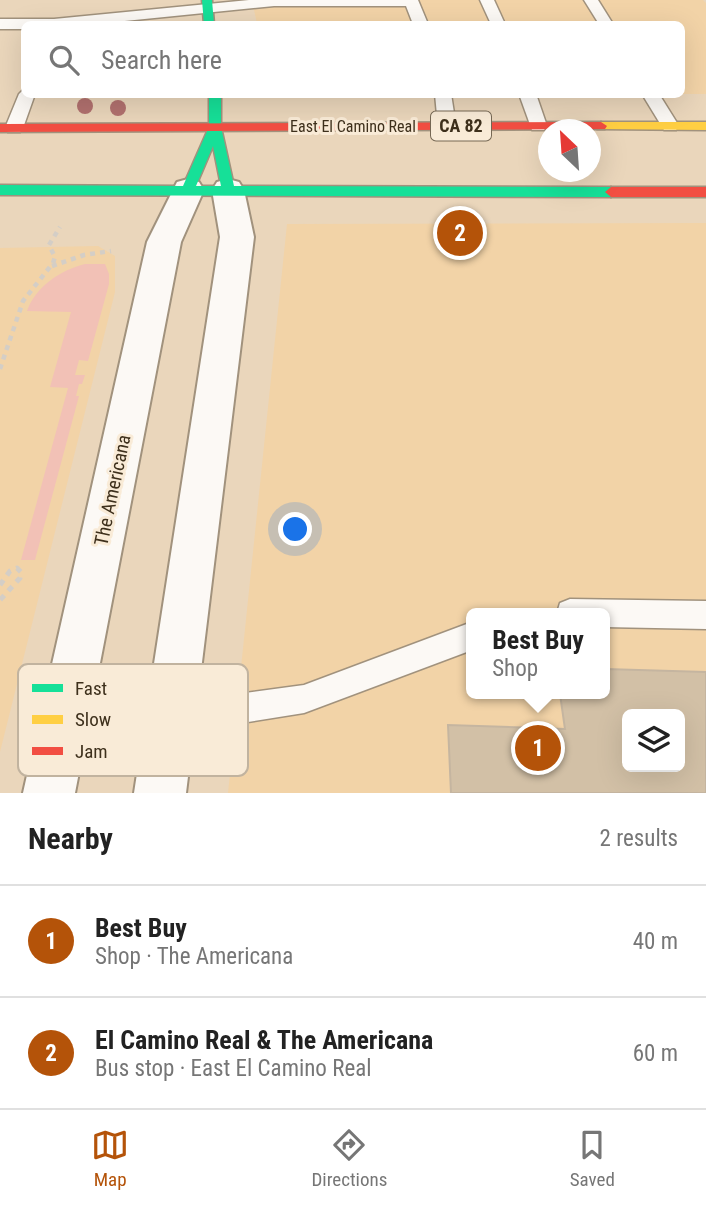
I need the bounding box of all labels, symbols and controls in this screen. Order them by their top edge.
search box [21,21,685,98]
icon: search [45,41,83,79]
text: Search here [101,45,222,75]
road number: CA 82 [431,112,491,140]
street label: East El Camino Real [290,117,416,136]
north arrow [538,119,601,182]
pin: 2 [437,207,483,259]
street label: The Americana [90,433,135,548]
your location [278,512,312,546]
popup [466,608,610,699]
text: Best Buy [492,625,584,655]
text: Shop [492,655,538,682]
legend [18,664,248,776]
text: Fast [75,677,107,700]
text: Slow [75,708,111,731]
map controls [622,709,685,772]
button: layers [622,709,685,772]
pin: 1 [515,722,561,774]
text: Jam [75,740,108,763]
text: Nearby [28,821,113,856]
text: 2 results [600,825,678,852]
text: Best Buy [95,913,187,943]
text: 1 [45,928,57,955]
text: 40 m [633,928,678,955]
text: Shop · The Americana [95,943,293,970]
text: El Camino Real & The Americana [95,1025,433,1055]
text: 2 [45,1040,57,1067]
text: 60 m [633,1040,678,1067]
text: Bus stop · East El Camino Real [95,1055,371,1082]
tab: Map [91,1126,129,1191]
tab: Directions [311,1126,387,1191]
tab: Saved [570,1126,615,1191]

